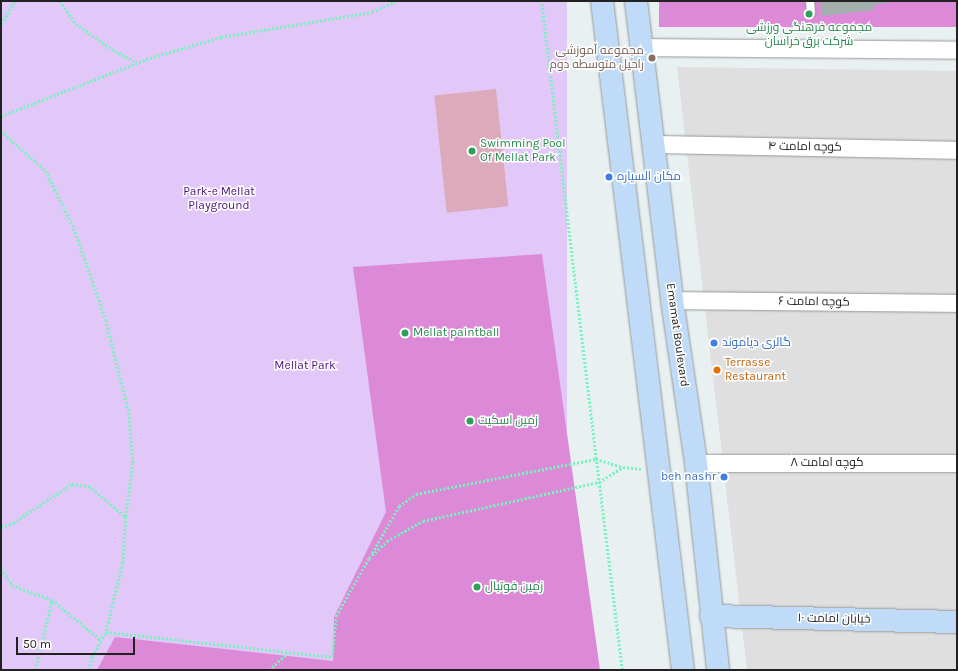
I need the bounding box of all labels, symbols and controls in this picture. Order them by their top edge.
marker: مجموعه فرهنگی ورزشی شرکت برق خراسان [804,9,814,19]
place label: مجموعه فرهنگی ورزشی شرکت برق خراسان [746,21,872,49]
place label: مجموعه آموزشی راحیل متوسطه دوم [549,44,644,72]
marker: مجموعه آموزشی راحیل متوسطه دوم [647,53,657,63]
place label: Swimming Pool Of Mellat Park [480,137,566,165]
street label: کوچه امامت ۴ [768,139,842,155]
marker: Swimming Pool Of Mellat Park [467,146,477,156]
place label: مکان السیاره [617,170,681,184]
marker: مکان السیاره [604,172,614,182]
park label: Park-e Mellat Playground [183,185,255,213]
street label: Emamat Boulevard [663,282,691,388]
street label: کوچه امامت ۶ [778,294,850,310]
place label: Mellat paintball [413,326,499,340]
marker: Mellat paintball [400,328,410,338]
place label: گالری دیاموند [722,336,791,350]
marker: گالری دیاموند [709,338,719,348]
place label: Terrasse Restaurant [725,356,786,384]
park label: Mellat Park [274,359,336,373]
marker: Terrasse Restaurant [712,365,722,375]
place label: زمین اسکیت [478,414,538,428]
marker: زمین اسکیت [465,416,475,426]
street label: کوچه امامت ۸ [790,456,864,470]
place label: beh nashr [661,470,716,484]
marker: beh nashr [719,472,729,482]
place label: زمین فوتبال [485,580,543,594]
marker: زمین فوتبال [472,582,482,592]
street label: خیابان امامت ۱۰ [797,611,871,627]
scale bar [18,629,137,655]
text: 50 m [23,637,51,651]

